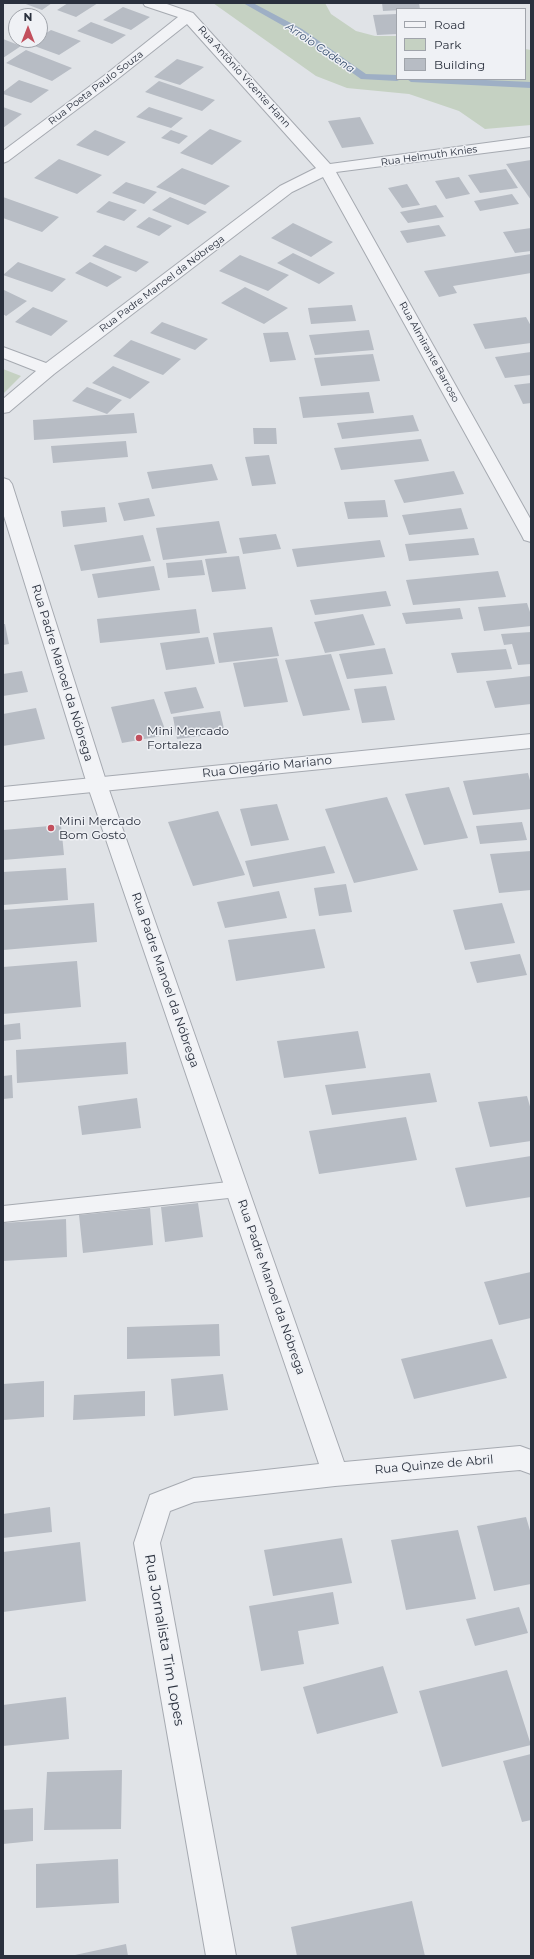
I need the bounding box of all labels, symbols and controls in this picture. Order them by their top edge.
north arrow [8,8,48,48]
legend [396,8,526,80]
text: N [24,10,32,24]
text: Road [434,17,465,32]
water label: Arroio Cadena [283,20,357,76]
street label: Rua Antônio Vicente Hann [195,24,293,130]
text: Park [434,37,461,52]
street label: Rua Poeta Paulo Souza [46,48,146,128]
text: Building [434,57,485,72]
street label: Rua Helmuth Knies [380,143,478,169]
street label: Rua Padre Manoel da Nóbrega [97,233,227,335]
street label: Rua Almirante Barroso [396,300,462,404]
street label: Rua Padre Manoel da Nóbrega [28,583,96,763]
place label: Mini Mercado Fortaleza [147,724,229,752]
marker: Mini Mercado Fortaleza [134,733,144,743]
street label: Rua Olegário Mariano [201,753,333,781]
place label: Mini Mercado Bom Gosto [59,814,141,842]
marker: Mini Mercado Bom Gosto [46,823,56,833]
street label: Rua Padre Manoel da Nóbrega [128,890,202,1070]
street label: Rua Padre Manoel da Nóbrega [234,1197,308,1377]
street label: Rua Quinze de Abril [374,1453,494,1477]
street label: Rua Jornalista Tim Lopes [141,1553,187,1727]

